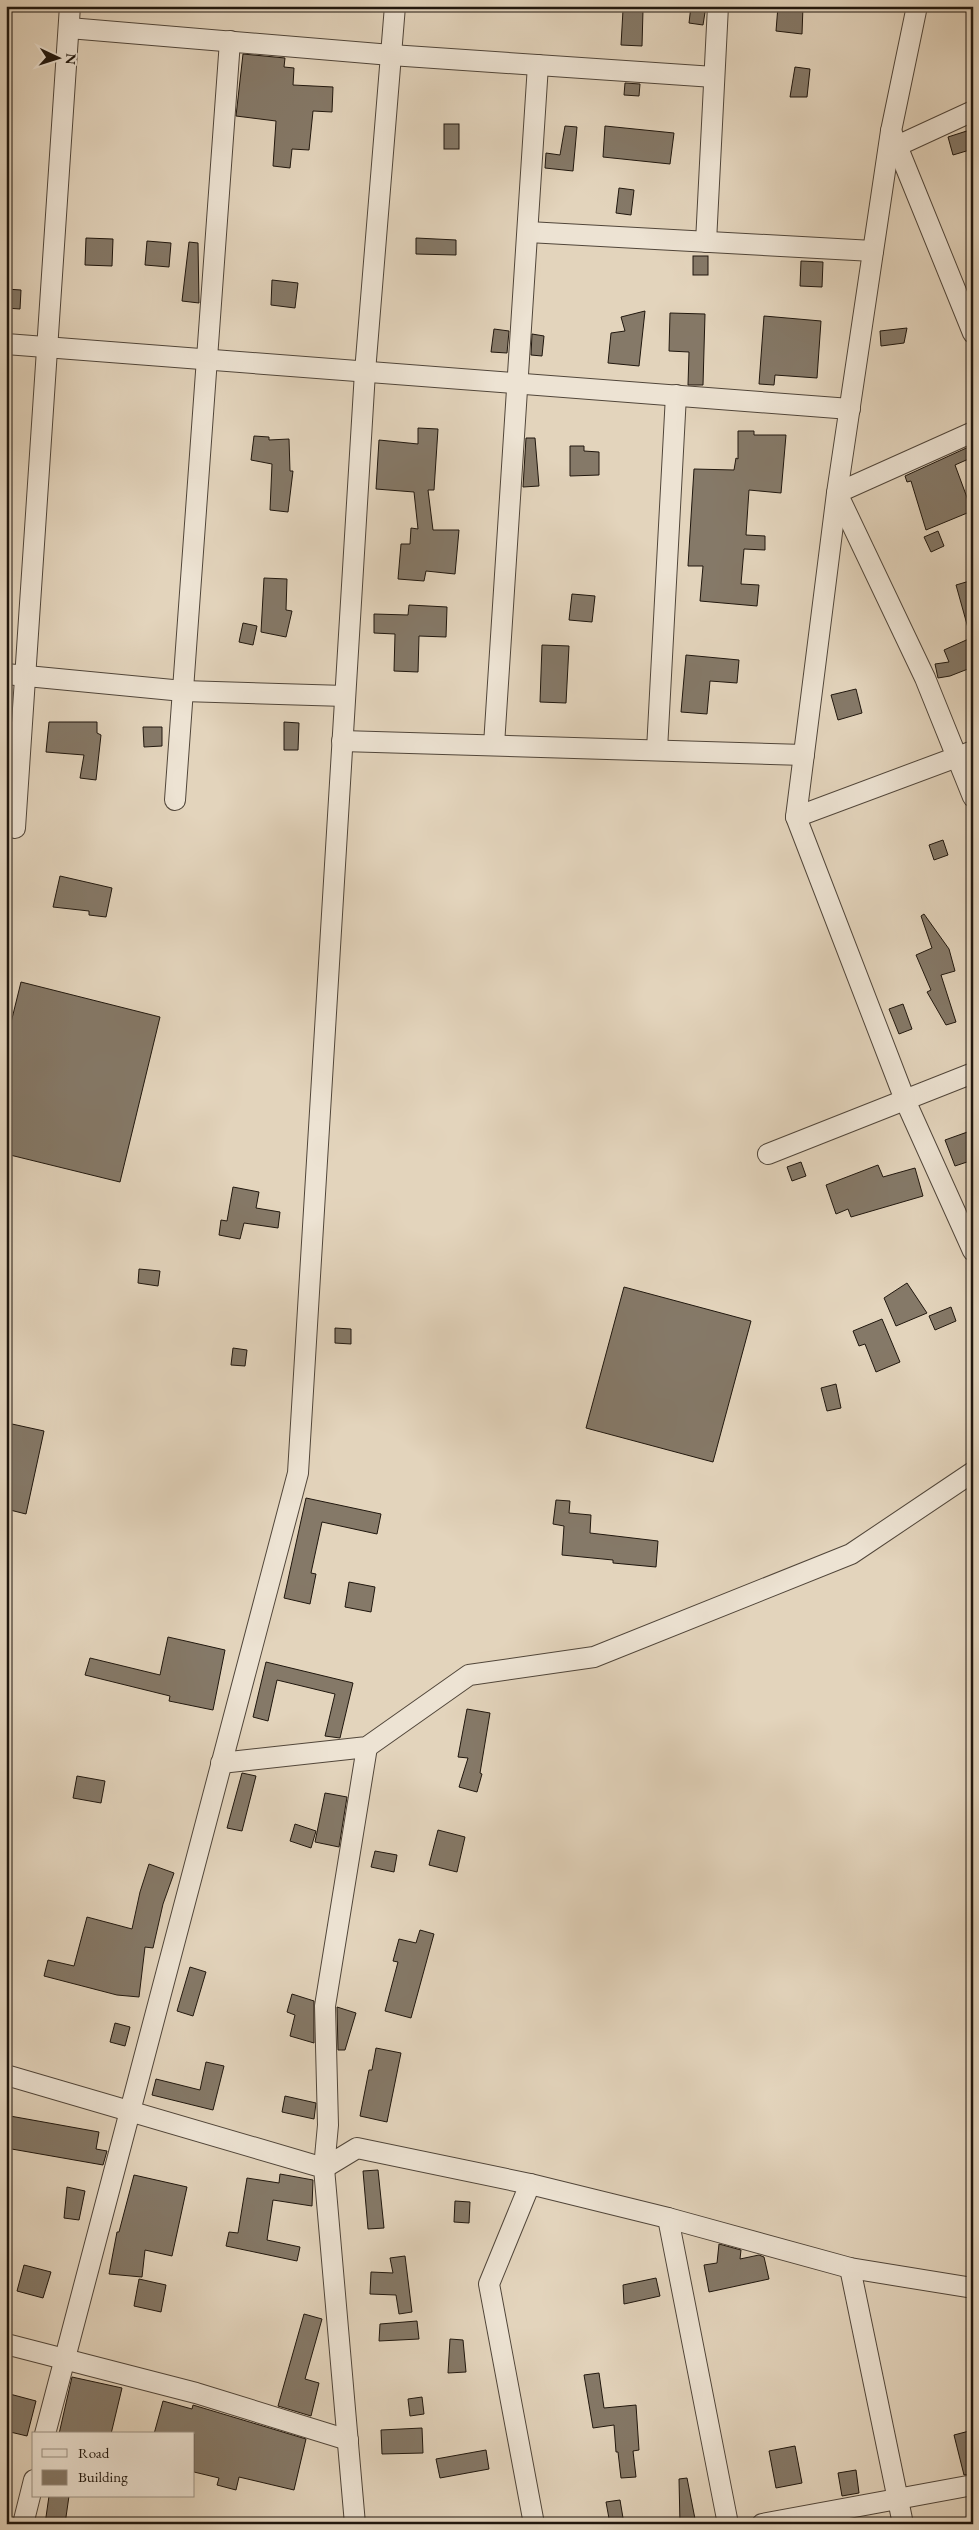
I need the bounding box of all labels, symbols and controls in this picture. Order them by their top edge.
north arrow [32,32,82,82]
text: N [62,53,80,66]
legend [32,2432,195,2498]
text: Road [78,2443,110,2462]
text: Building [78,2467,128,2486]

